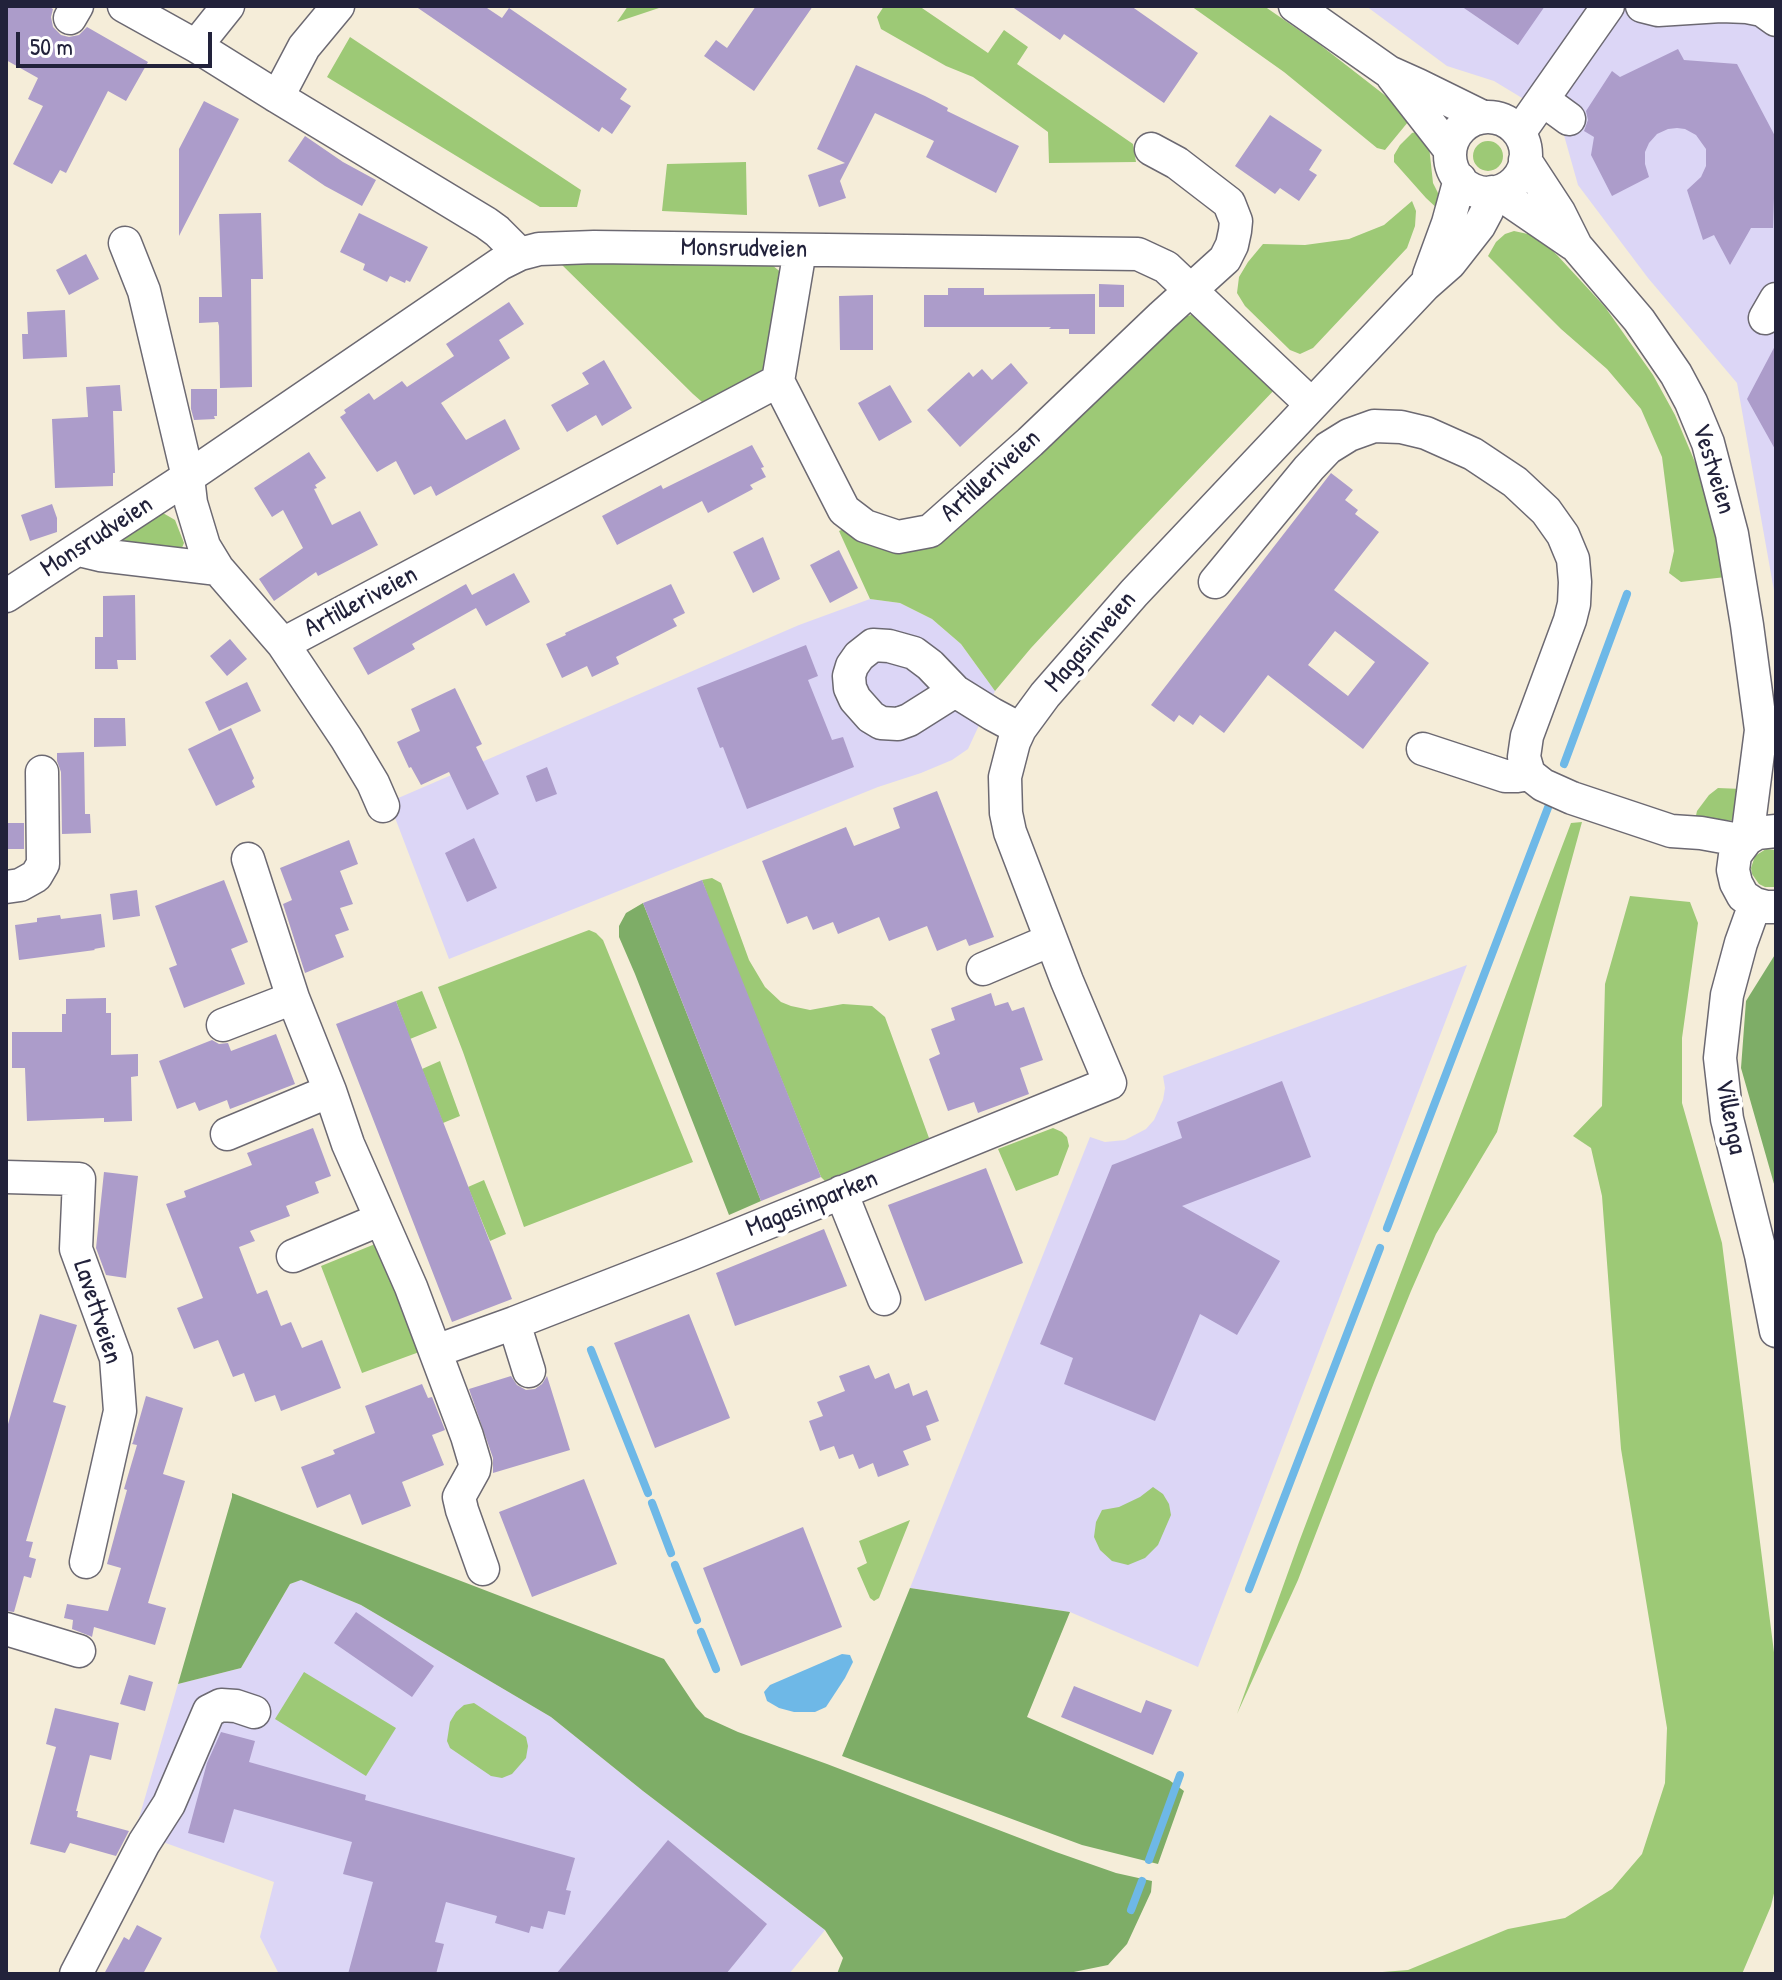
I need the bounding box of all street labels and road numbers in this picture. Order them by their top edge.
street label: Monsrudveien [680,232,808,266]
street label: Vestveien [1685,420,1741,518]
street label: Artilleriveien [935,423,1047,529]
street label: Monsrudveien [35,489,159,585]
street label: Artilleriveien [299,559,423,645]
street label: Magasinveien [1039,585,1143,699]
street label: Villenga [1707,1077,1753,1157]
street label: Magasinparken [742,1163,882,1245]
street label: Lavettveien [66,1256,128,1368]

